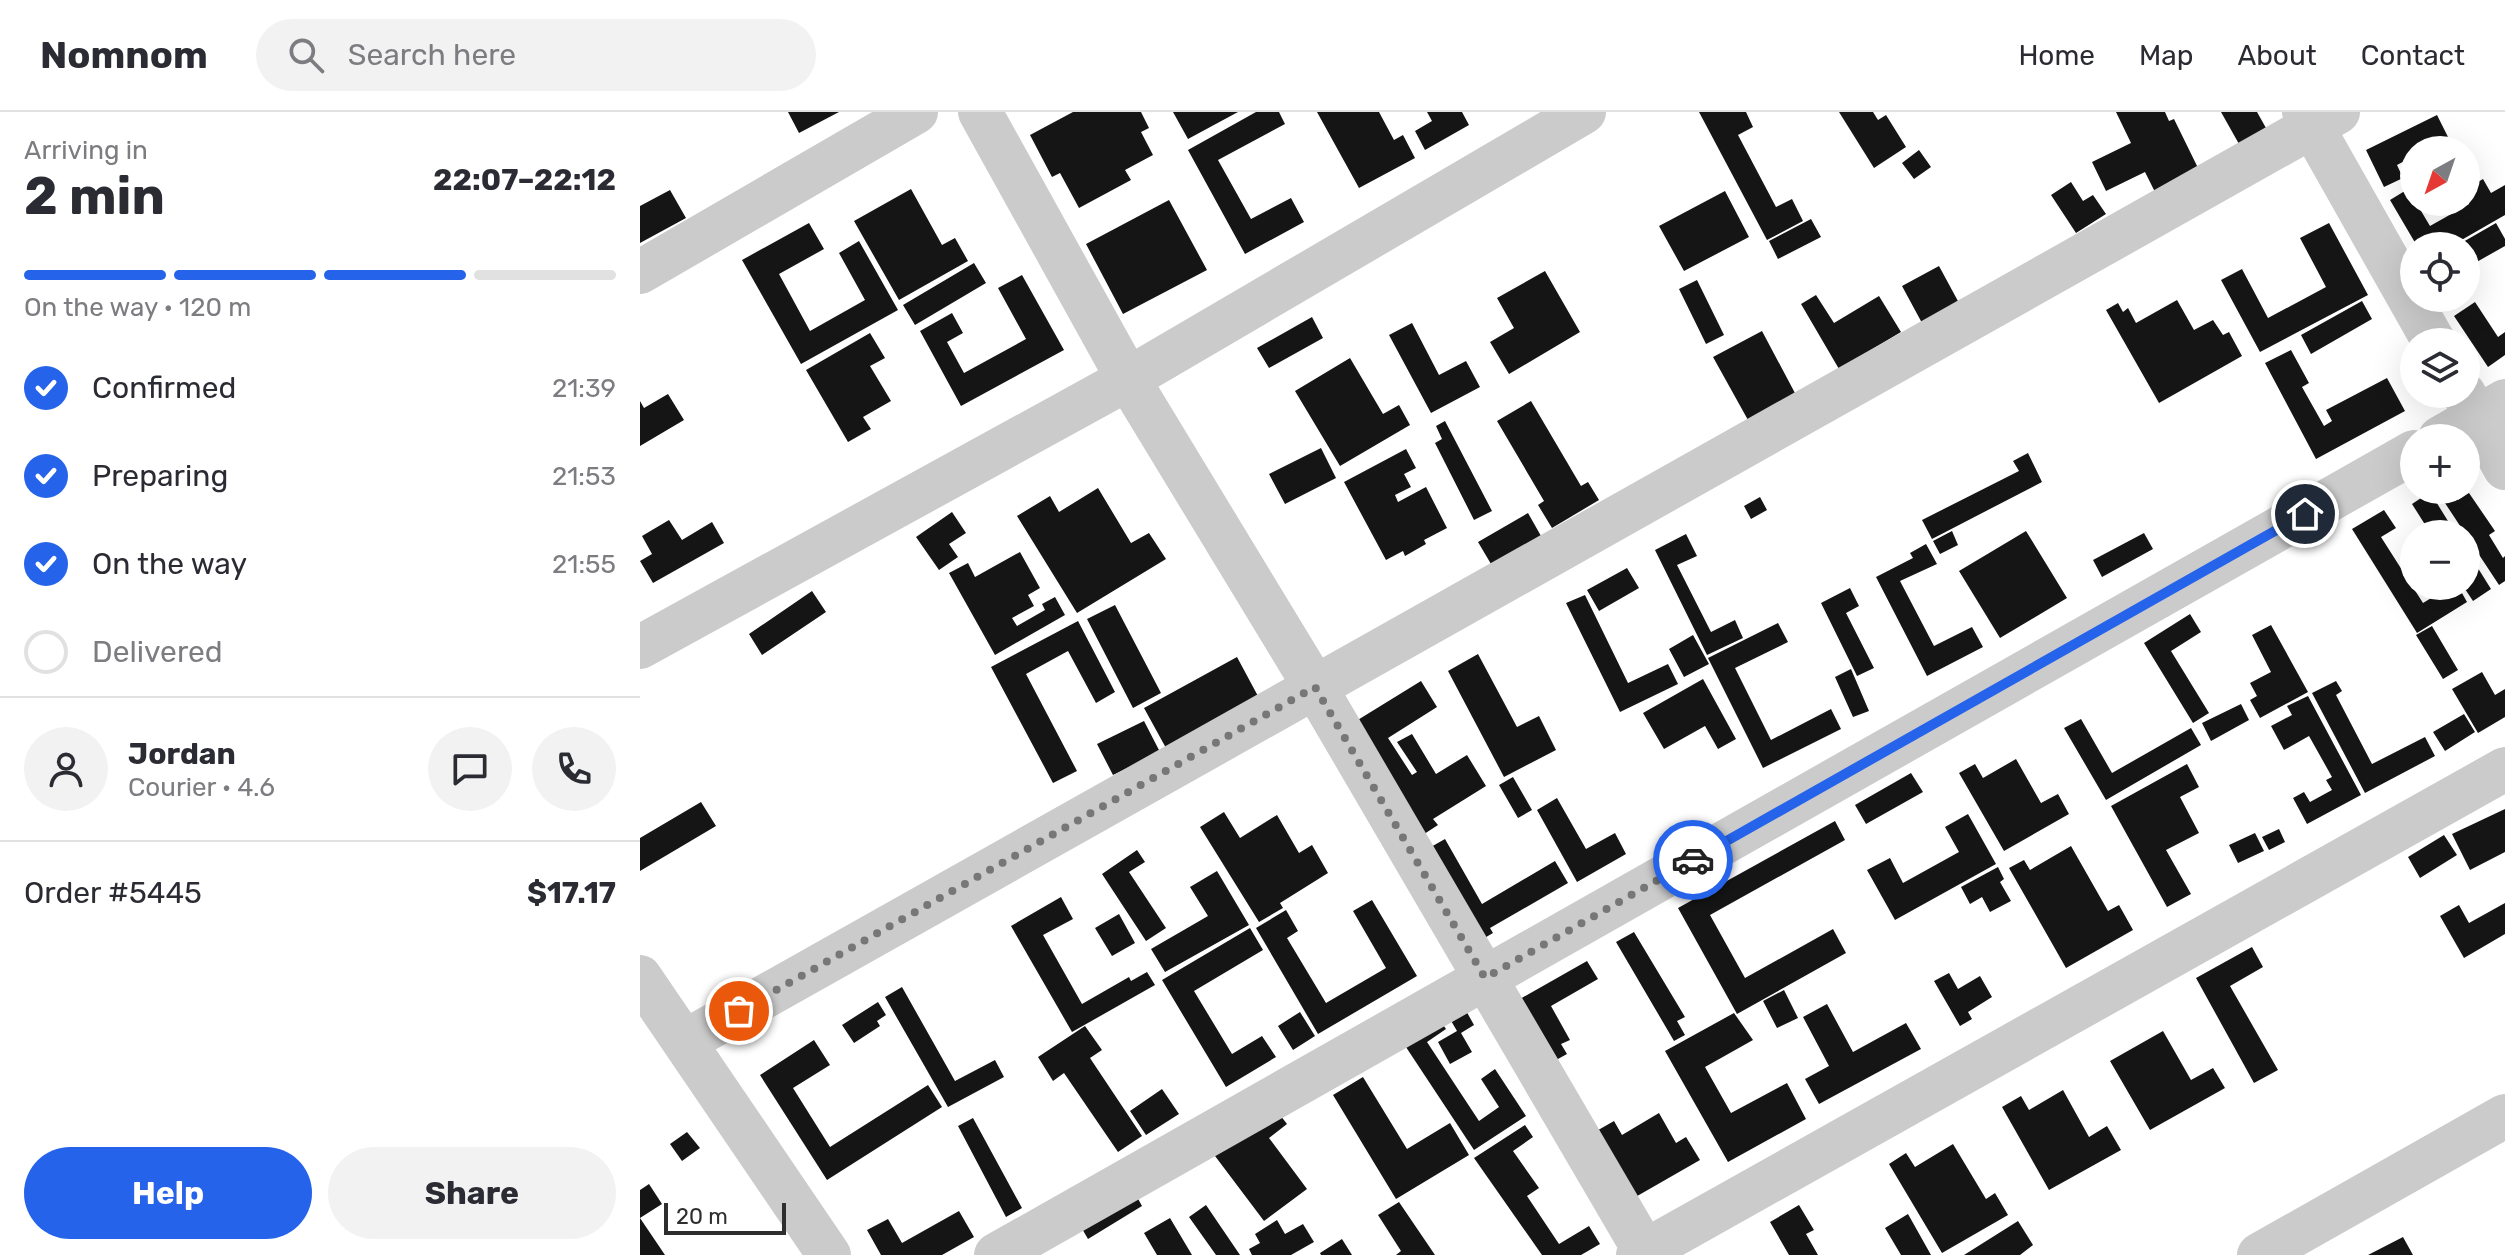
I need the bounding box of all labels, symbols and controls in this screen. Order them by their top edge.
search box [256,19,816,91]
text: Nomnom [40,32,208,78]
icon: search [284,33,328,77]
text: Search here [348,37,516,73]
text: Home [2018,39,2095,72]
text: Map [2139,39,2193,72]
text: About [2237,39,2317,72]
text: Contact [2361,39,2465,72]
text: Arriving in [24,135,148,166]
north arrow [2400,136,2480,216]
map controls [2400,136,2480,600]
text: 22:07–22:12 [433,162,616,198]
text: 2 min [24,165,165,227]
button: locate [2400,232,2480,312]
text: On the way · 120 m [24,292,251,323]
button: layers [2400,328,2480,408]
icon: check [24,366,68,410]
text: Confirmed [92,370,236,406]
text: 21:39 [552,373,616,404]
button: + [2400,424,2480,504]
icon: check [24,454,68,498]
text: Preparing [92,458,228,494]
text: 21:53 [552,461,616,492]
pin [2271,480,2339,548]
icon: home [2283,492,2327,536]
button: − [2400,520,2480,600]
icon: check [24,542,68,586]
text: On the way [92,546,247,582]
text: 21:55 [552,549,616,580]
text: Delivered [92,634,223,670]
button: person [24,727,108,811]
button: chat [428,727,512,811]
button: phone [532,727,616,811]
text: Jordan [128,736,236,772]
text: Courier · 4.6 [128,772,275,803]
courier [1653,820,1733,900]
icon: car [1671,838,1715,882]
text: Order #5445 [24,875,202,911]
text: $17.17 [527,875,616,911]
pin [705,977,773,1045]
icon: bag [717,989,761,1033]
button: Help [24,1147,312,1239]
button: Share [328,1147,616,1239]
scale bar [664,1199,786,1235]
text: 20 m [676,1203,728,1230]

